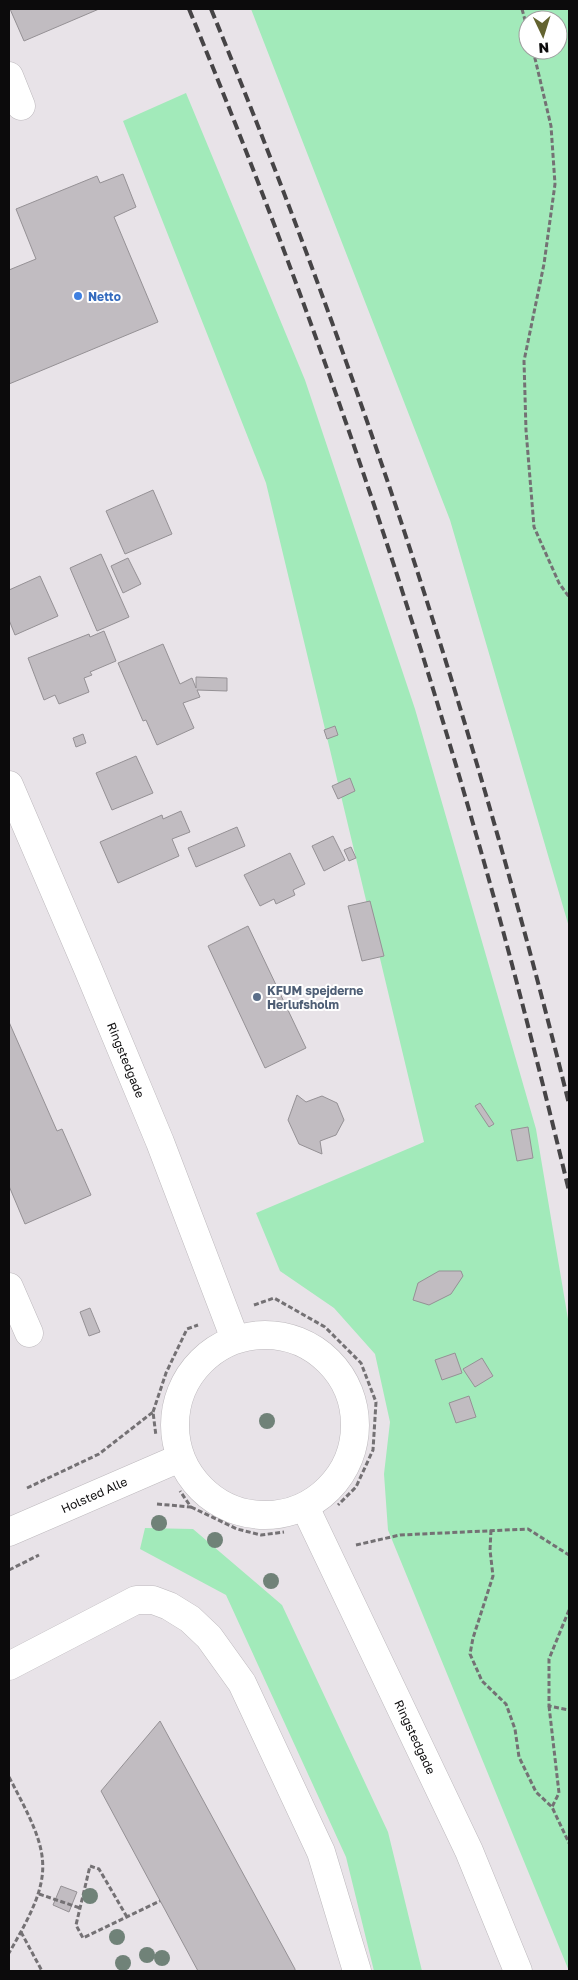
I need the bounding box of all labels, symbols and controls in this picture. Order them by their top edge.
north arrow [518,10,568,60]
text: N [538,40,550,57]
place label: Netto [88,289,121,304]
marker: Netto [72,290,84,302]
place label: KFUM spejderne Herlufsholm [267,983,363,1012]
marker: KFUM spejderne Herlufsholm [251,991,263,1003]
street label: Ringstedgade [104,1020,148,1100]
street label: Holsted Alle [59,1474,130,1516]
street label: Ringstedgade [391,1698,439,1777]

